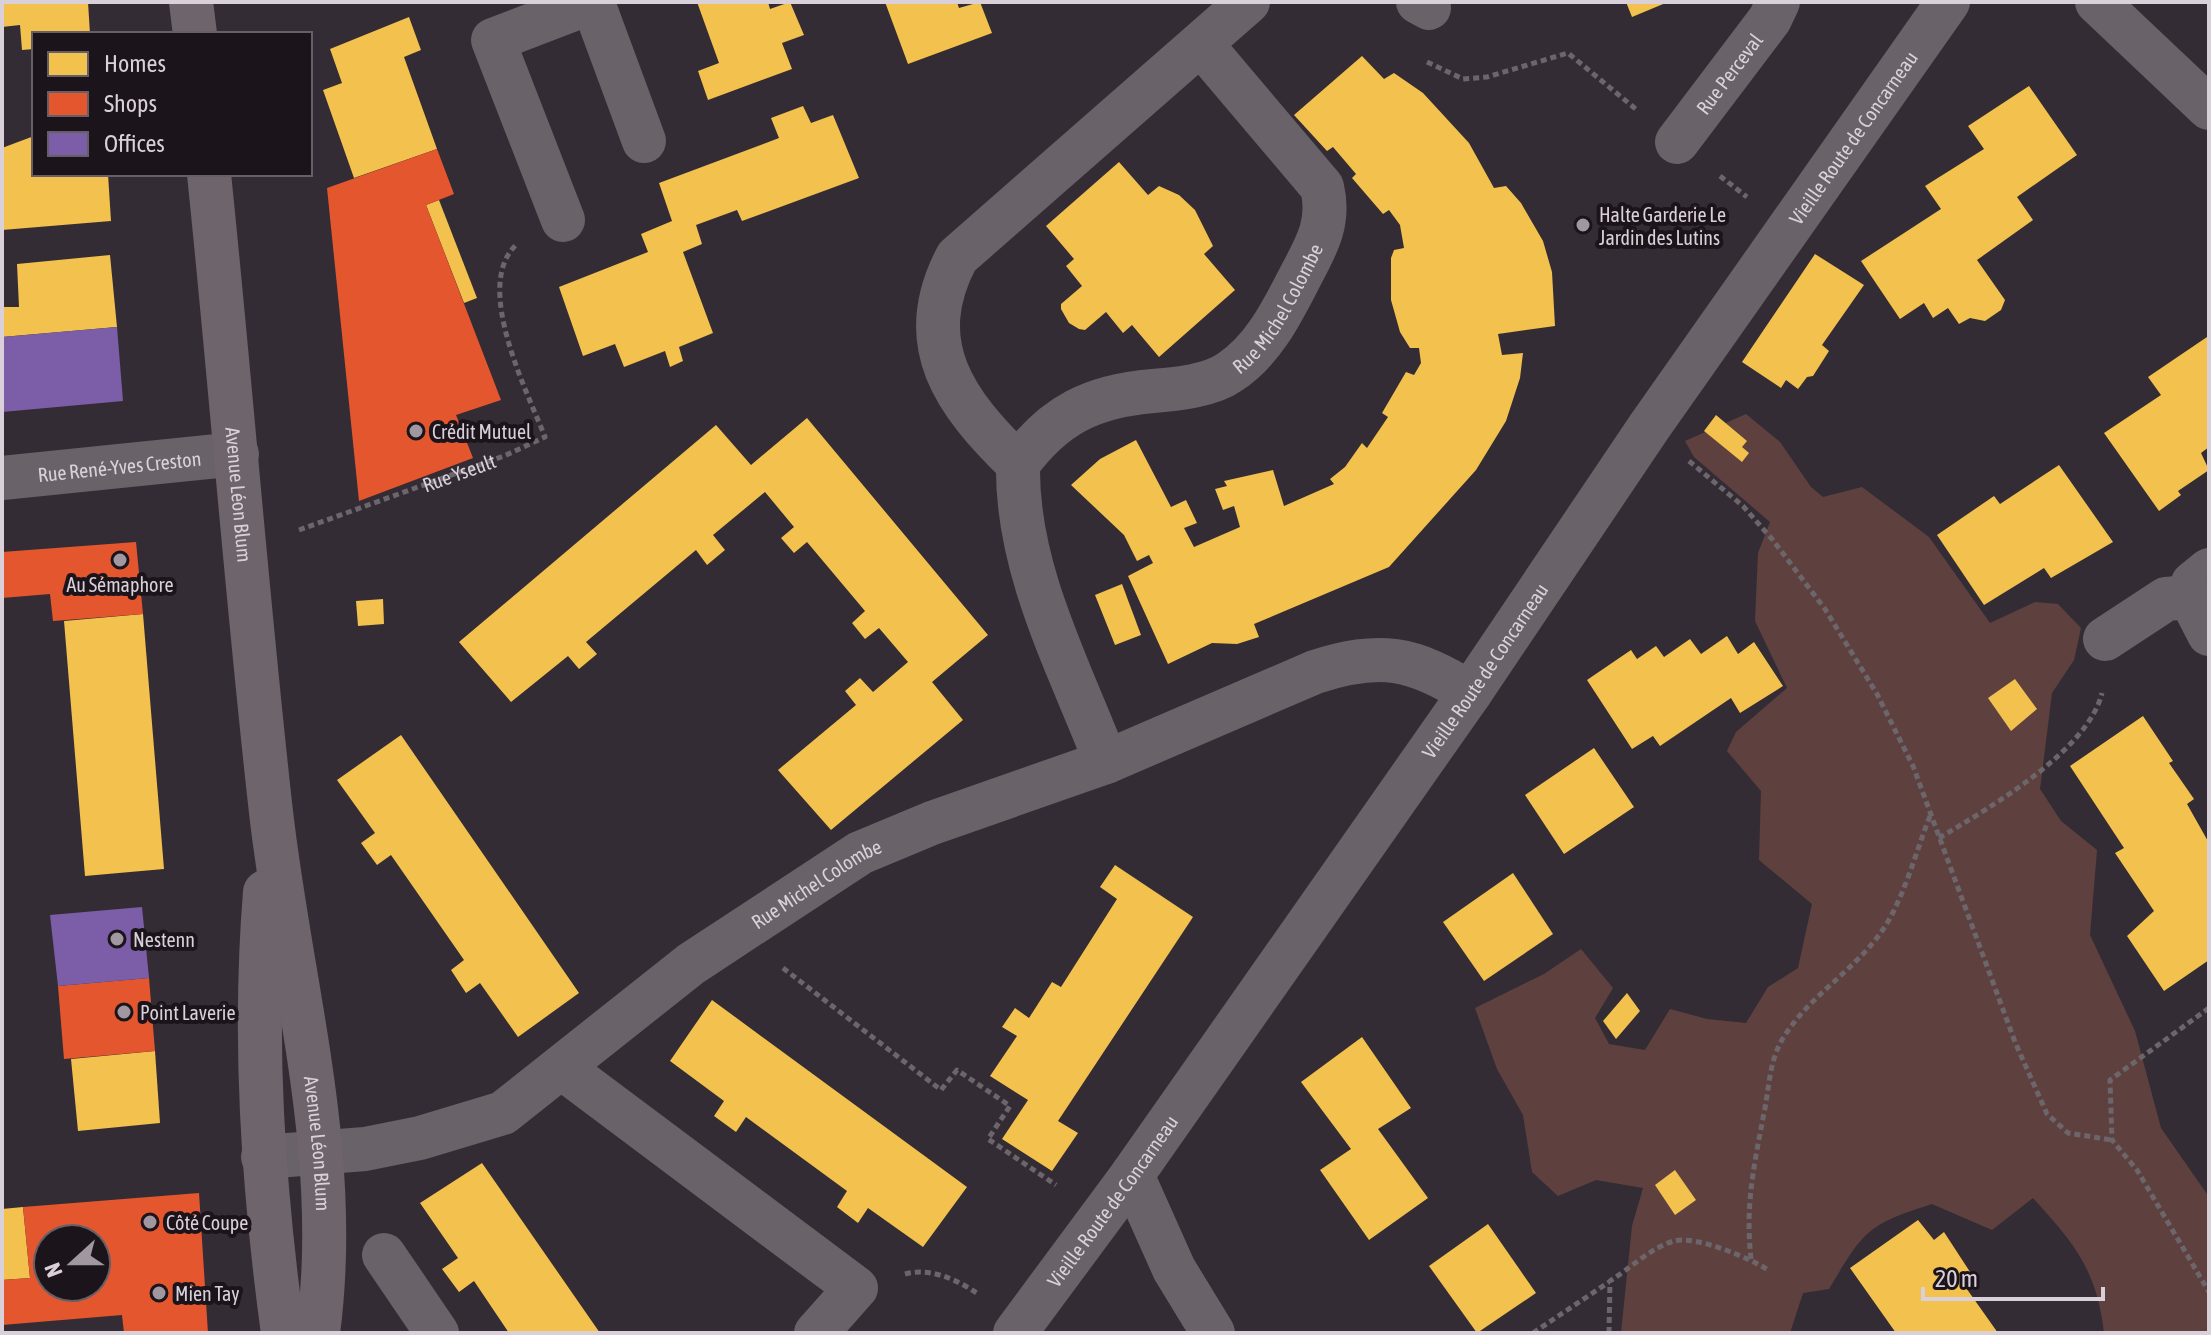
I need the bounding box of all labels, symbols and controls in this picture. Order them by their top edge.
street label: Rue Perceval [1691,28,1767,118]
legend [32,32,312,176]
street label: Vieille Route de Concarneau [1784,46,1922,229]
text: Homes [104,50,166,77]
text: Shops [104,90,157,117]
text: Offices [104,130,165,157]
place label: Halte Garderie Le Jardin des Lutins [1599,203,1726,249]
marker: Halte Garderie Le Jardin des Lutins [1574,216,1592,234]
street label: Rue Michel Colombe [1228,240,1327,378]
place label: Crédit Mutuel [432,420,532,443]
marker: Crédit Mutuel [407,422,425,440]
street label: Avenue Léon Blum [222,426,257,563]
street label: Rue René-Yves Creston [37,446,202,486]
street label: Rue Yseult [419,448,499,496]
marker: Au Sémaphore [111,551,129,569]
place label: Au Sémaphore [67,573,173,596]
street label: Vieille Route de Concarneau [1417,579,1552,762]
street label: Rue Michel Colombe [747,834,884,933]
place label: Nestenn [133,928,195,951]
marker: Nestenn [108,930,126,948]
place label: Point Laverie [140,1001,236,1024]
marker: Point Laverie [115,1003,133,1021]
street label: Avenue Léon Blum [300,1074,335,1211]
street label: Vieille Route de Concarneau [1042,1110,1182,1291]
place label: Côté Coupe [166,1211,248,1234]
marker: Côté Coupe [141,1213,159,1231]
north arrow [32,1223,112,1303]
scale bar [1923,1251,2103,1301]
text: N [39,1259,68,1281]
text: 20 m [1935,1265,1978,1292]
place label: Mien Tay [175,1282,239,1305]
marker: Mien Tay [150,1284,168,1302]

